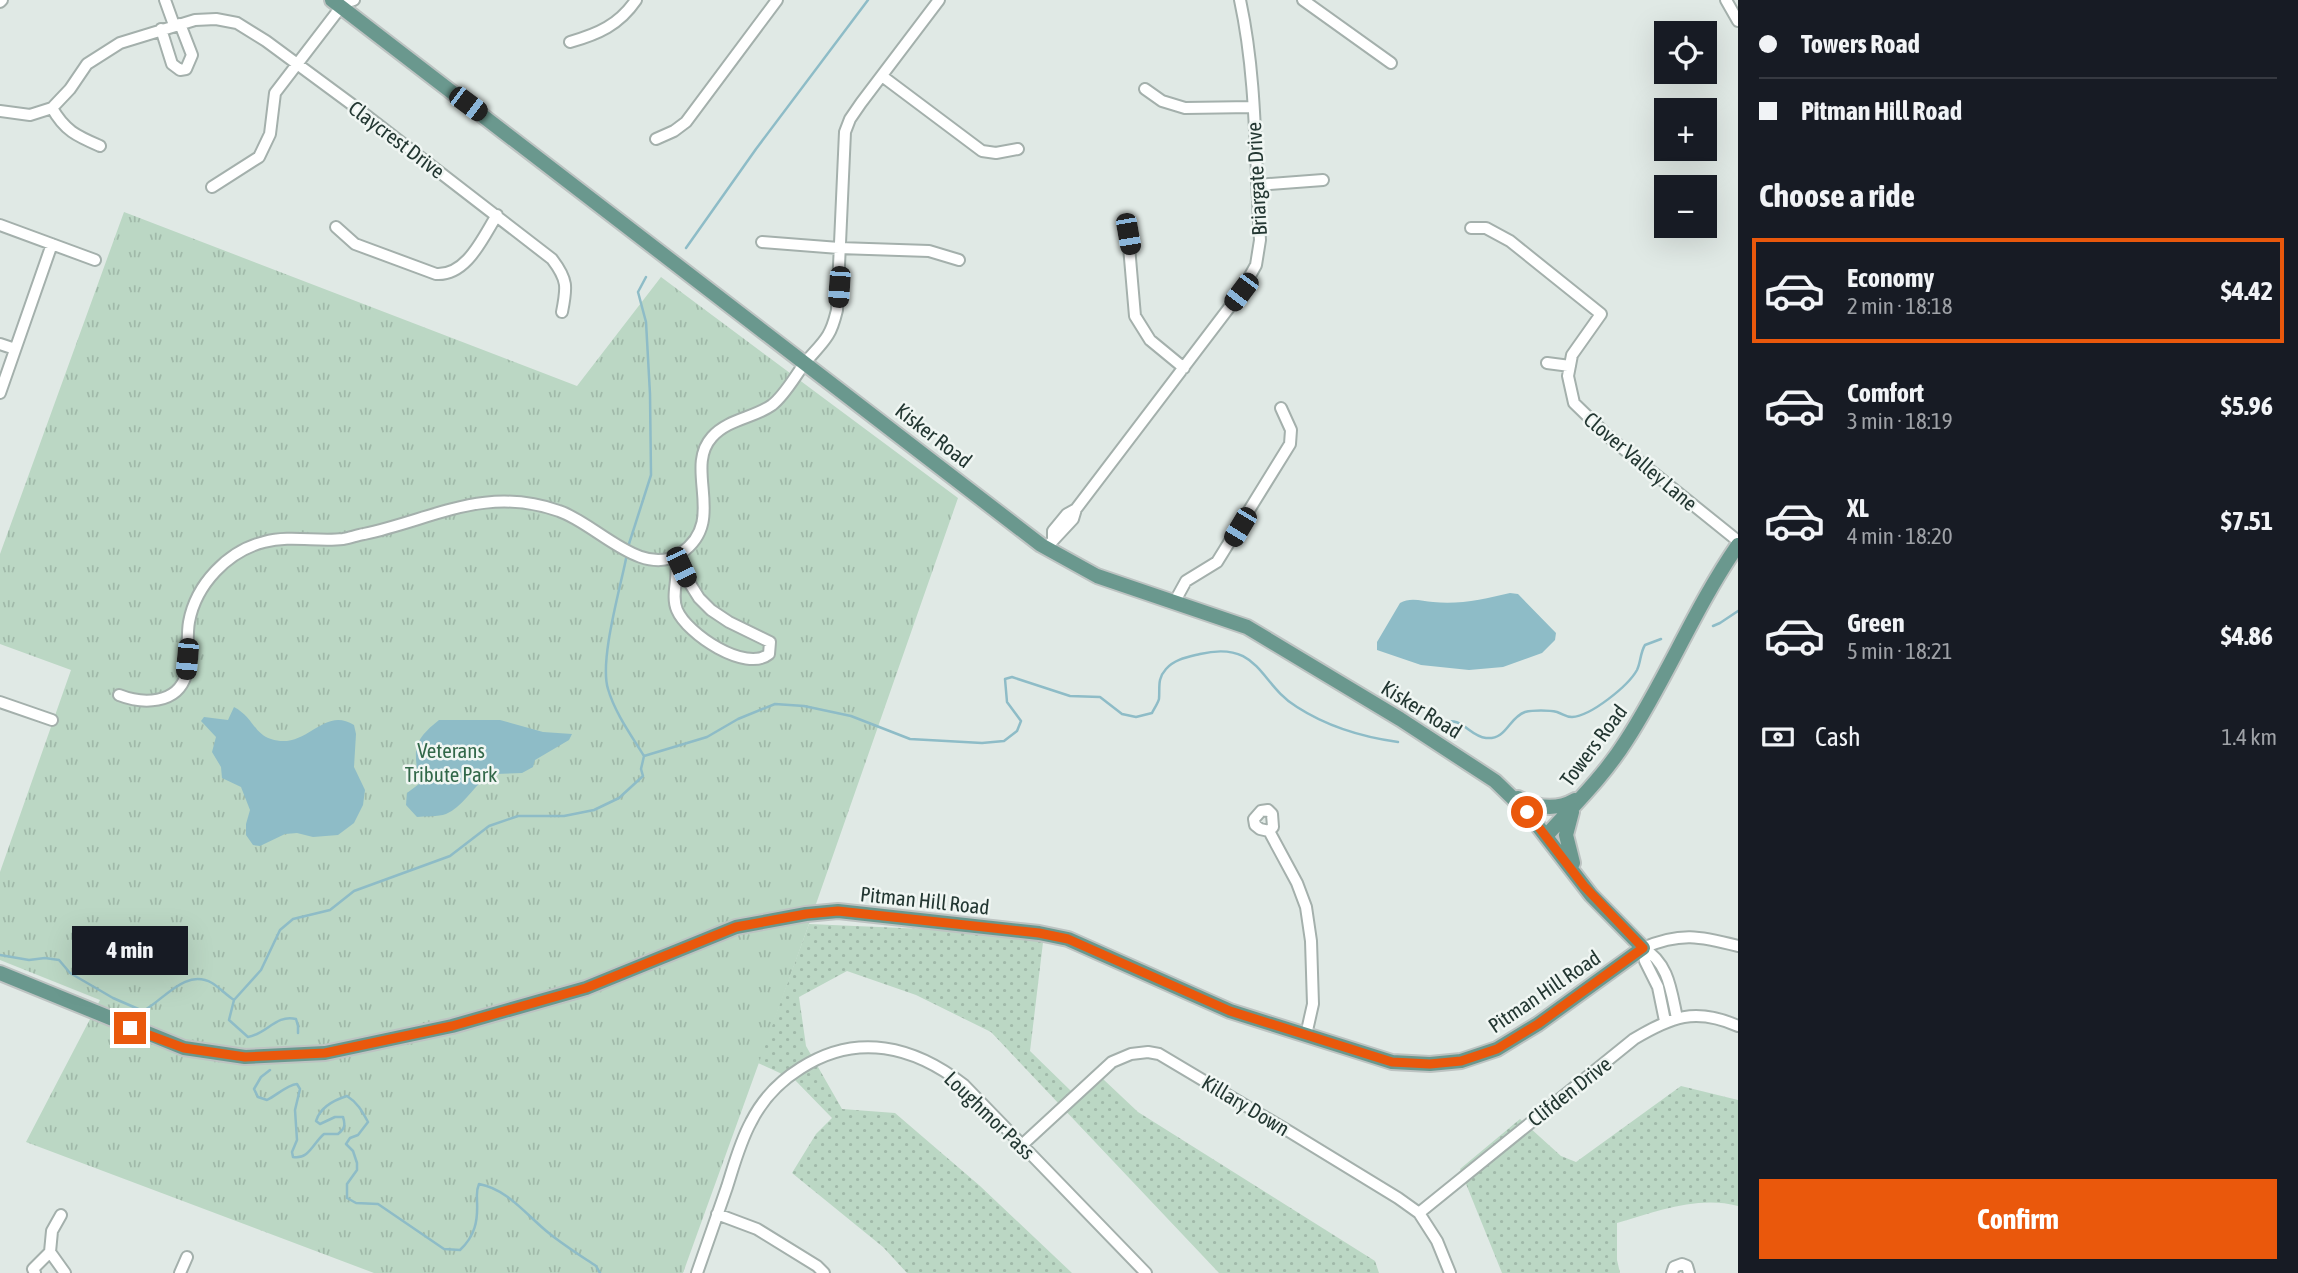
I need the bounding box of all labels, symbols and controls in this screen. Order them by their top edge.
map controls [1654,21,1717,238]
button: locate [1654,21,1717,84]
text: Towers Road [1801,29,1920,59]
car [445,83,492,125]
street label: Claycrest Drive [344,95,450,183]
text: Pitman Hill Road [1801,96,1962,126]
button: + [1654,98,1717,161]
street label: Briargate Drive [1241,122,1271,236]
button: − [1654,175,1717,238]
text: Choose a ride [1759,177,1915,214]
car [1115,211,1142,257]
icon: car [1763,259,1826,322]
text: Economy [1847,263,1934,293]
car [828,265,851,309]
car [1220,269,1263,315]
text: $4.42 [2221,276,2273,306]
text: 2 min · 18:18 [1847,293,1953,319]
icon: car [1763,374,1826,437]
text: Comfort [1847,378,1924,408]
text: $5.96 [2221,391,2273,421]
street label: Kisker Road [891,398,977,472]
street label: Clover Valley Lane [1580,407,1702,515]
text: 3 min · 18:19 [1847,408,1953,434]
icon: car [1763,489,1826,552]
text: XL [1847,493,1869,523]
car [1221,504,1260,550]
text: $7.51 [2221,506,2273,536]
text: 4 min · 18:20 [1847,523,1953,549]
car [663,544,700,590]
icon: car [1763,604,1826,667]
text: Green [1847,608,1905,638]
text: $4.86 [2221,621,2273,651]
car [175,637,200,681]
text: 5 min · 18:21 [1847,638,1953,664]
street label: Kisker Road [1377,675,1467,743]
street label: Towers Road [1555,699,1631,791]
icon: cash [1759,718,1797,756]
text: Cash [1815,722,1861,752]
text: 1.4 km [2221,724,2277,750]
park label: Veterans Tribute Park [405,738,497,786]
route start [1511,796,1543,828]
street label: Pitman Hill Road [859,881,991,919]
callout: 4 min [72,926,188,976]
text: 4 min [107,937,153,963]
street label: Pitman Hill Road [1483,945,1605,1037]
route end [114,1012,146,1044]
street label: Clifden Drive [1523,1051,1615,1131]
street label: Loughmor Pass [940,1066,1040,1164]
street label: Killary Down [1198,1070,1294,1140]
button: Confirm [1759,1179,2277,1259]

